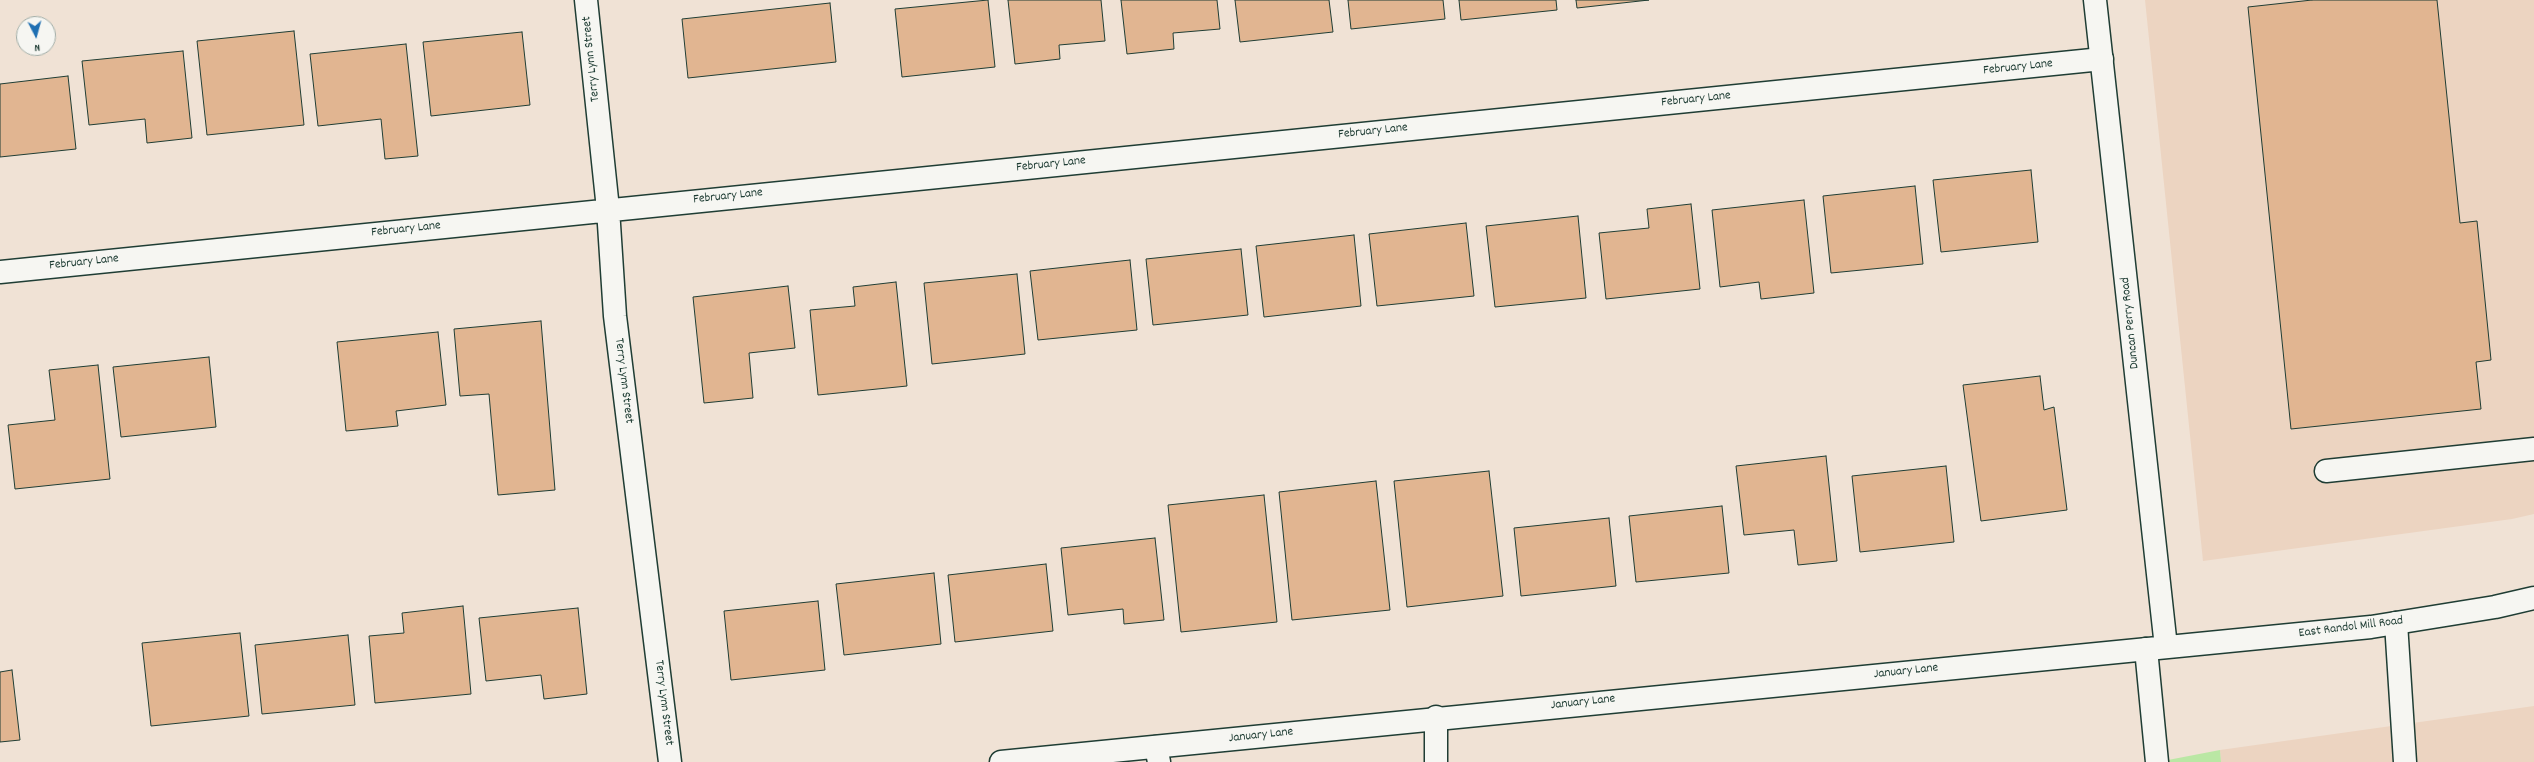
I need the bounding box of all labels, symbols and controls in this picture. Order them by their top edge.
street label: Terry Lynn Street [580,15,604,103]
north arrow [16,16,56,56]
text: N [34,39,41,55]
street label: February Lane [1982,57,2054,79]
street label: February Lane [1660,89,1732,111]
street label: February Lane [1337,121,1409,143]
street label: February Lane [1015,154,1087,176]
street label: February Lane [692,186,764,208]
street label: February Lane [370,219,442,241]
street label: February Lane [48,252,120,274]
street label: Duncan Perry Road [2118,276,2144,370]
street label: Terry Lynn Street [610,337,636,425]
street label: East Randol Mill Road [2298,614,2404,642]
street label: Terry Lynn Street [650,659,676,747]
street label: January Lane [1873,661,1939,683]
street label: January Lane [1550,692,1616,714]
street label: January Lane [1228,725,1294,747]

